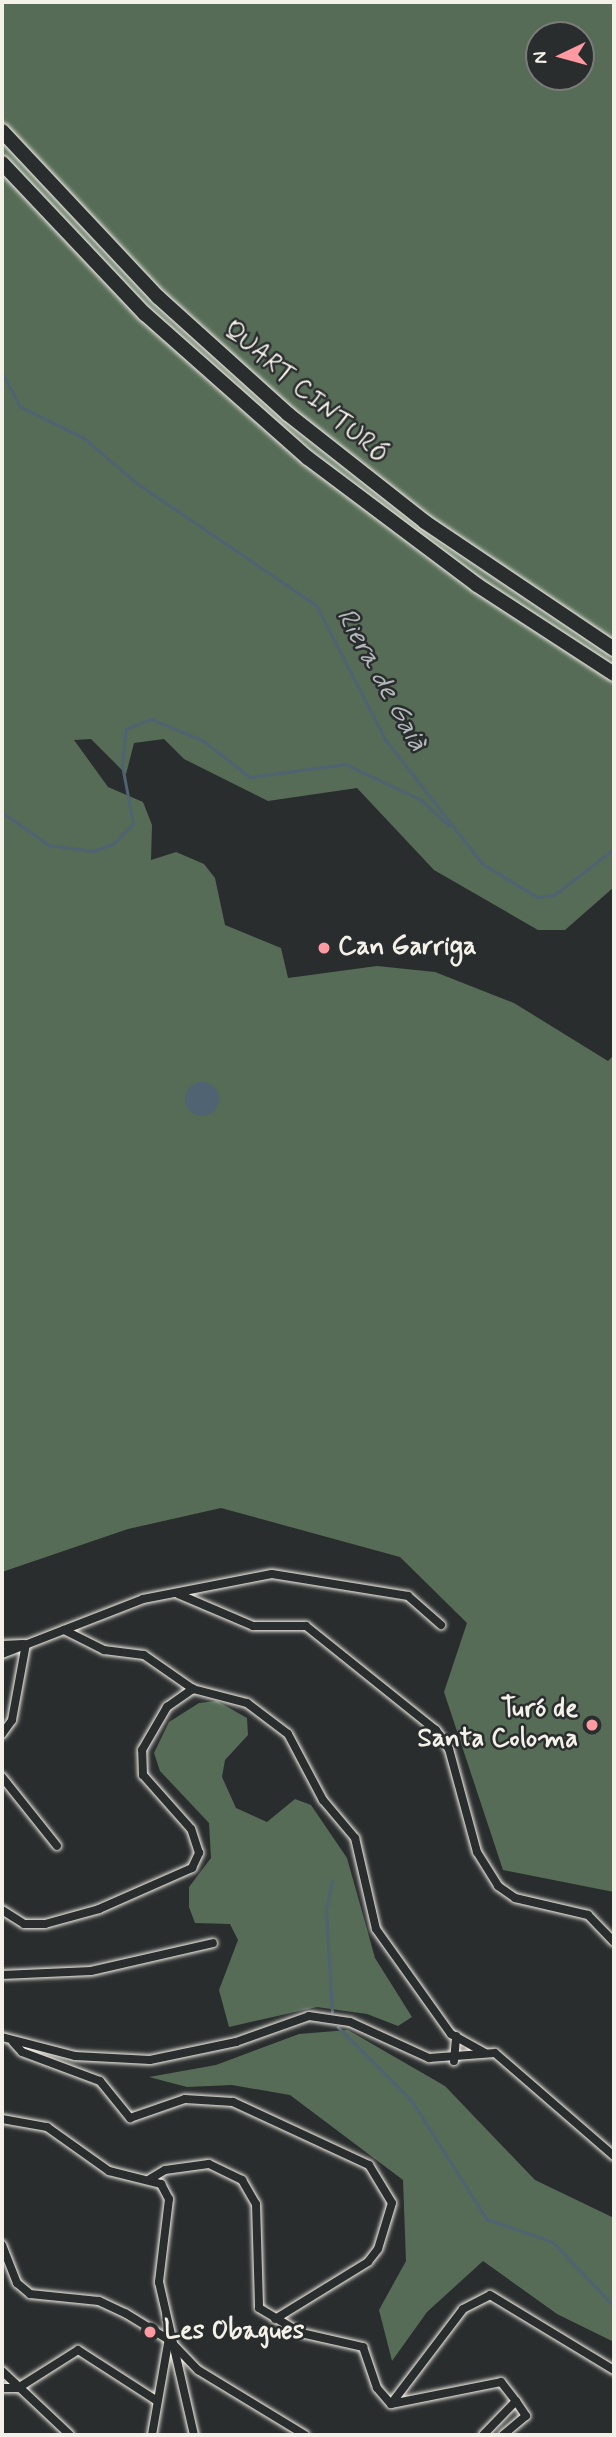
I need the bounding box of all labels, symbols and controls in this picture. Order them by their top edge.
north arrow [525,21,595,91]
text: N [528,50,554,65]
street label: QUART CINTURÓ [216,315,394,471]
water label: Riera de Gaià [328,604,434,756]
place label: Can Garriga [338,932,477,964]
marker: Can Garriga [316,940,332,956]
place label: Turó de Santa Coloma [414,1694,578,1756]
marker: Turó de Santa Coloma [584,1717,600,1733]
place label: Les Obagues [164,2316,304,2348]
marker: Les Obagues [142,2324,158,2340]

